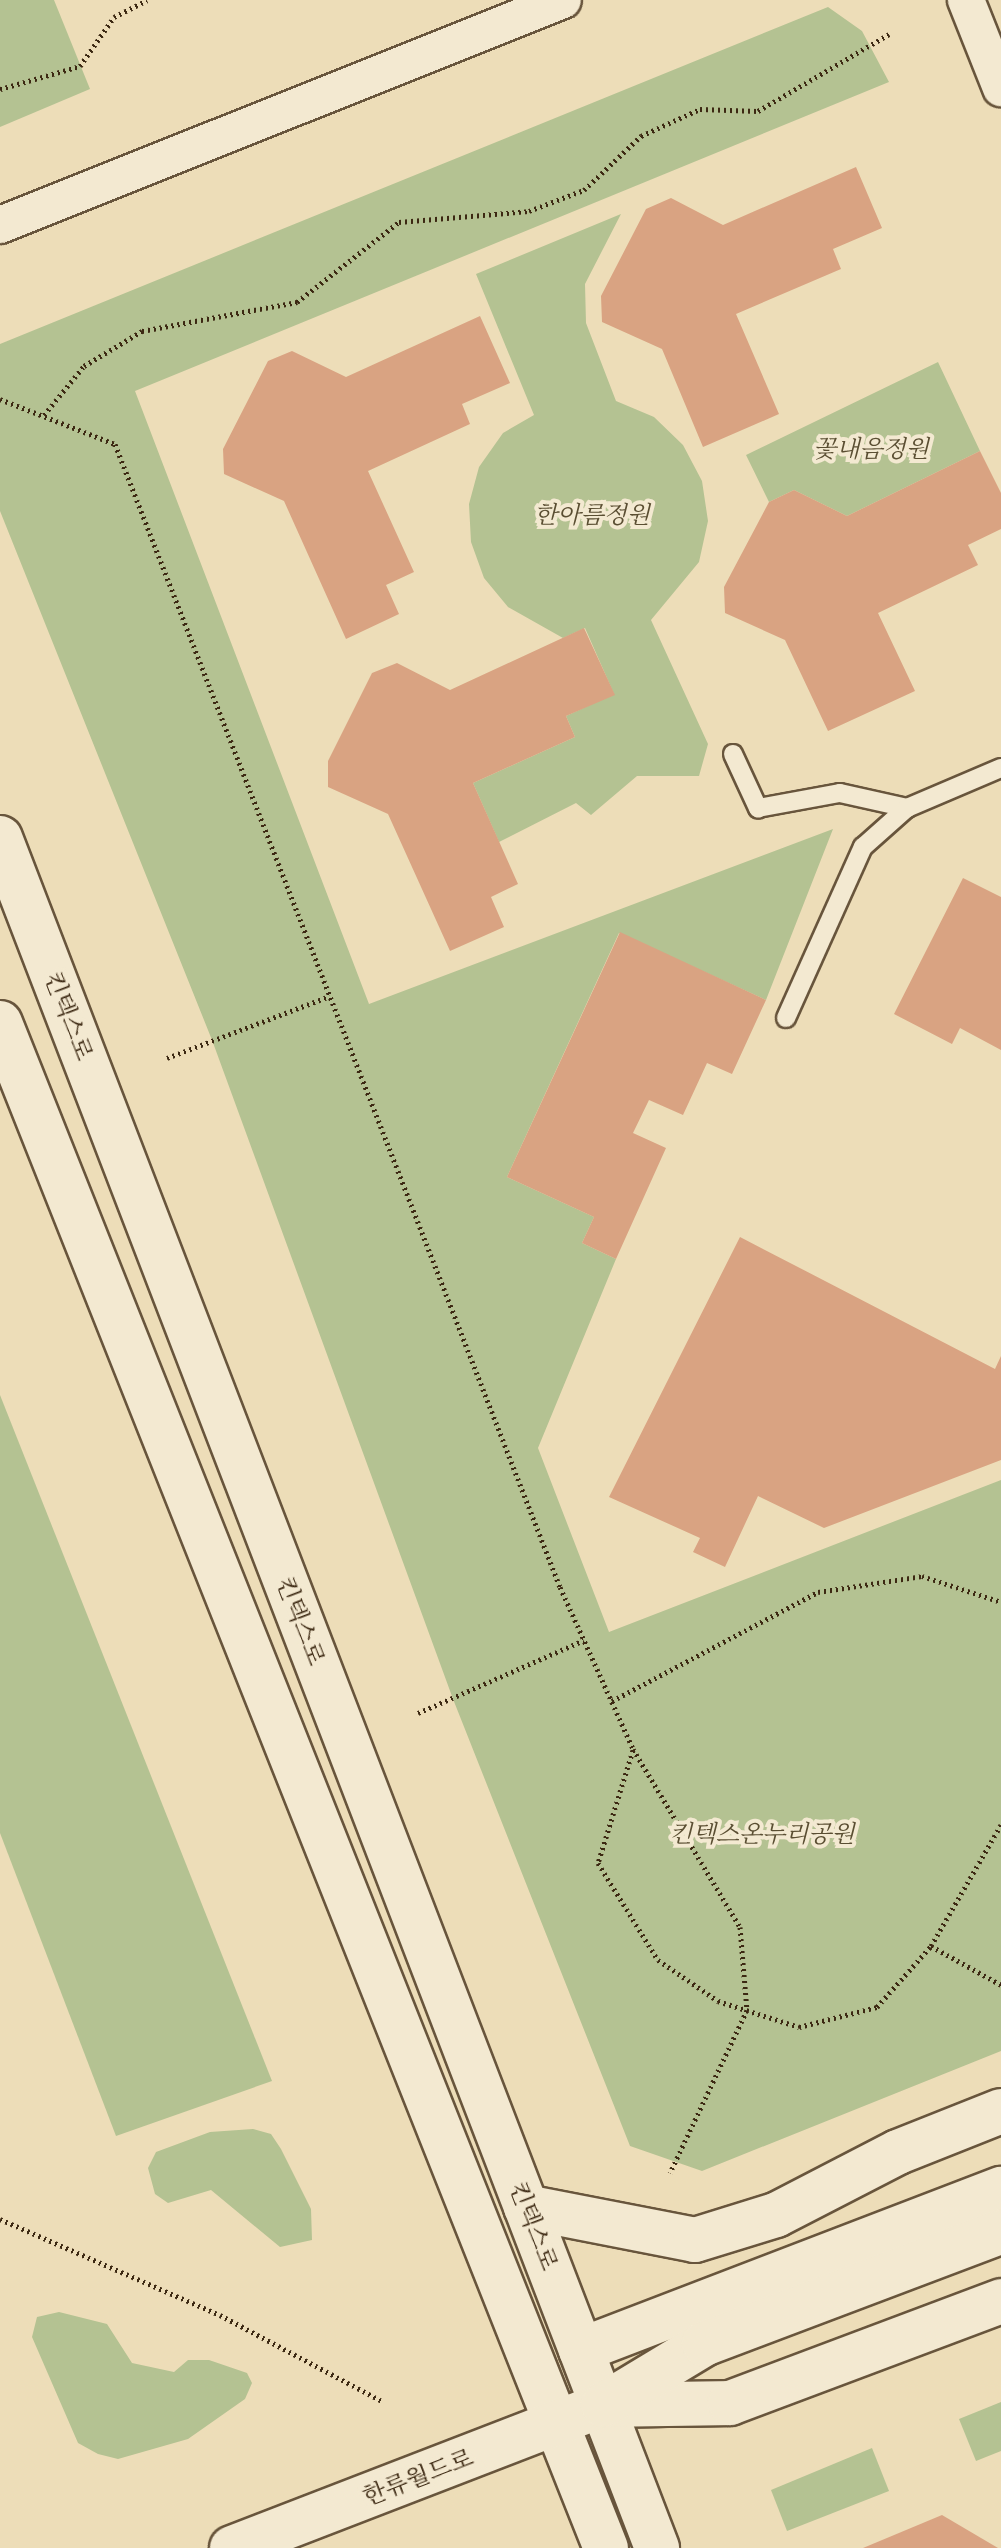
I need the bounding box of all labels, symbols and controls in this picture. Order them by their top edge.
park label: 꽃내음정원 [813,435,929,463]
park label: 한아름정원 [534,501,650,529]
street label: 킨텍스로 [39,968,99,1064]
street label: 킨텍스로 [271,1573,331,1669]
park label: 킨텍스온누리공원 [669,1820,855,1848]
street label: 킨텍스로 [504,2178,564,2274]
street label: 한류월드로 [359,2443,477,2511]

